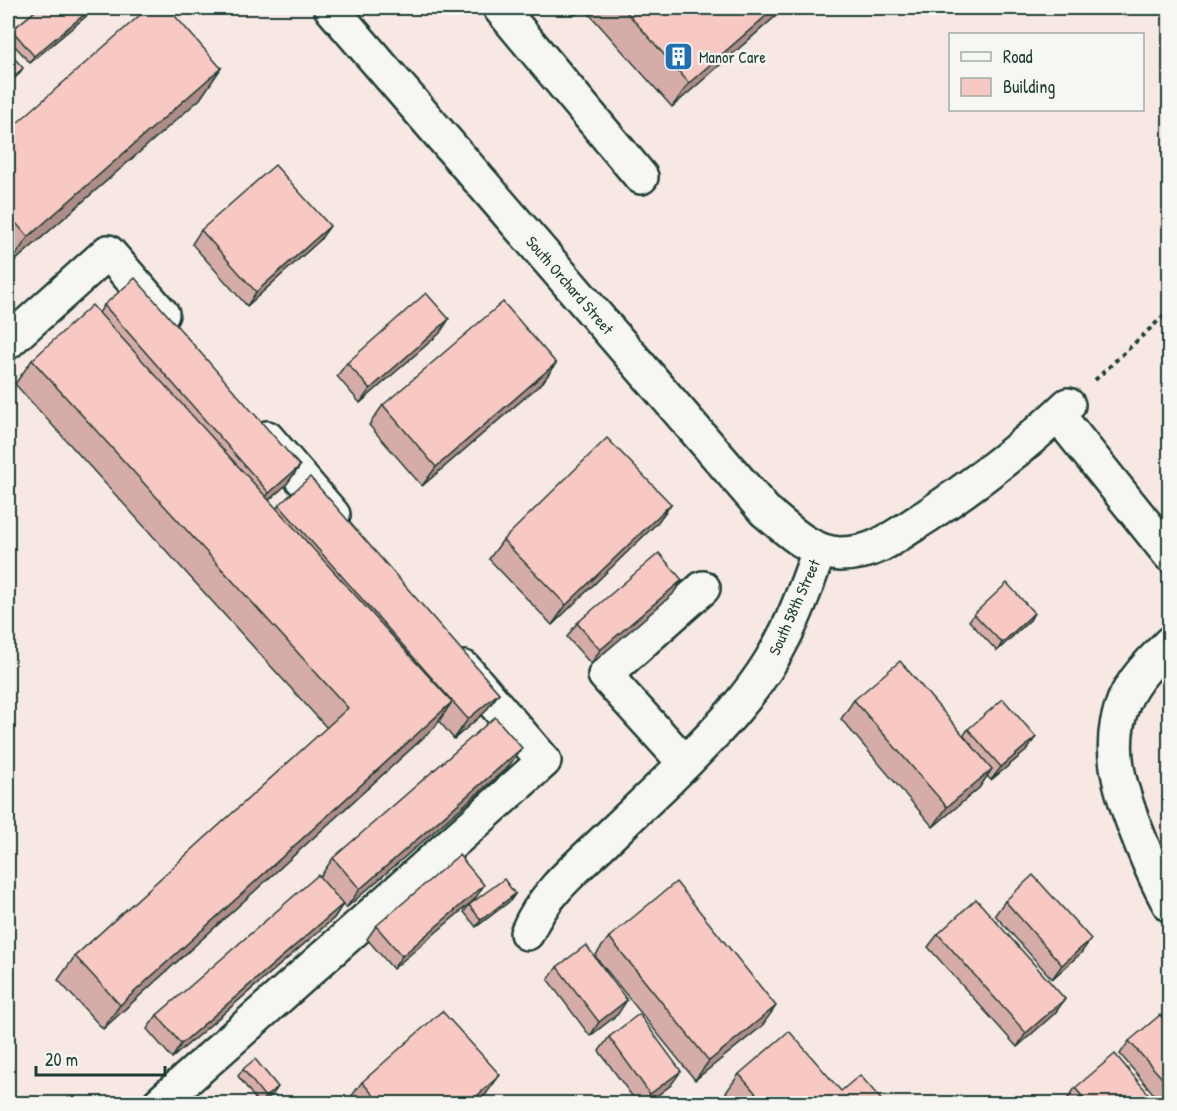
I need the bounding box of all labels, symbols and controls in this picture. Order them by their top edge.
legend [949,33,1144,111]
building icon: Manor Care [662,41,694,73]
text: Road [1003,44,1033,69]
place label: Manor Care [699,46,767,68]
text: Building [1003,74,1055,99]
street label: South Orchard Street [521,231,619,339]
street label: South 58th Street [763,555,825,659]
scale bar [36,1039,165,1077]
text: 20 m [45,1047,78,1072]

